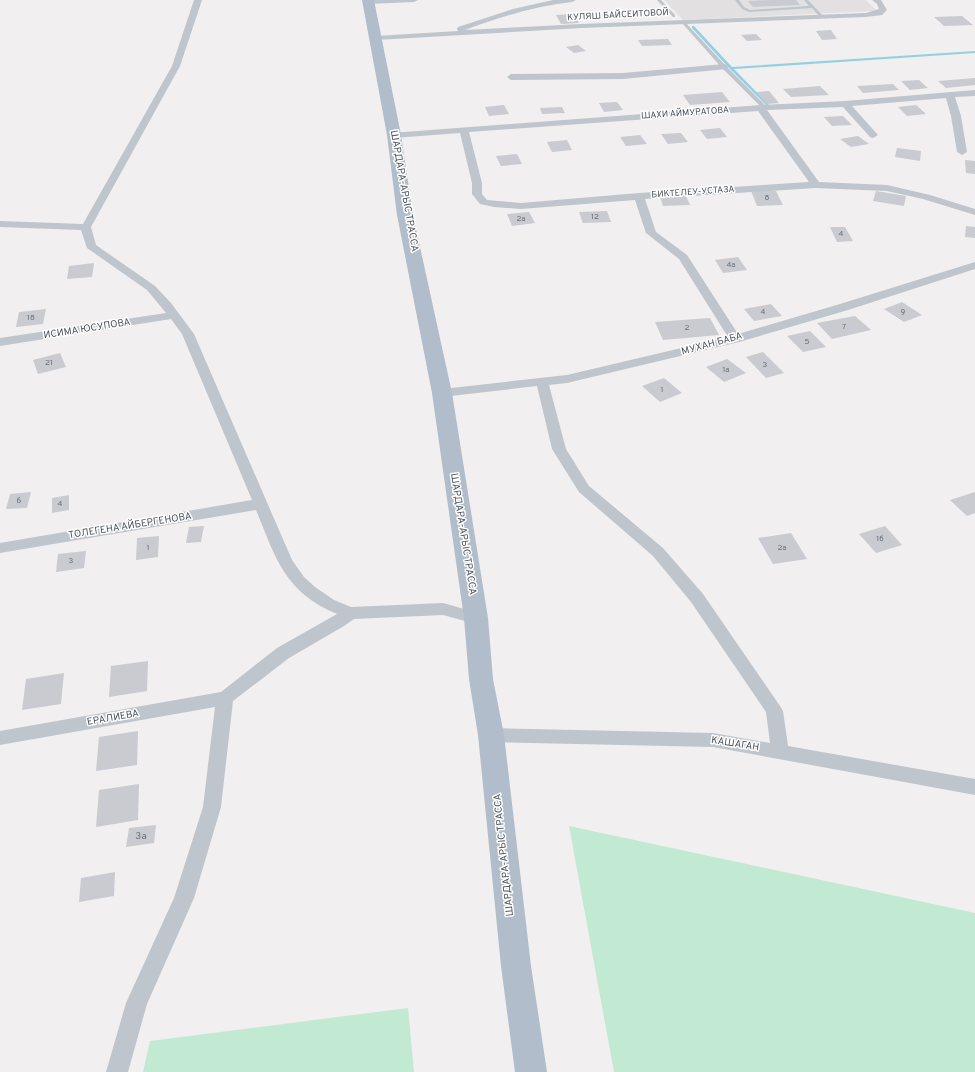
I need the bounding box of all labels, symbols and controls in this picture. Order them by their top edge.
street label: КУЛЯШ БАЙСЕИТОВОЙ [567,6,669,23]
street label: ШАХИ АЙМУРАТОВА [641,103,729,122]
street label: ШАРДАРА-АРЫС ТРАССА [387,129,421,253]
street label: БИКТЕЛЕУ-УСТАЗА [651,184,735,200]
house number: 8 [765,193,770,203]
house number: 12 [591,212,599,222]
house number: 2а [516,214,526,224]
house number: 4 [839,229,844,239]
house number: 4а [726,260,736,270]
house number: 4 [761,307,766,317]
house number: 9 [901,307,906,317]
house number: 18 [27,313,35,323]
street label: ИСИМА ЮСУПОВА [43,316,132,342]
house number: 7 [842,322,846,332]
house number: 2 [685,323,690,333]
street label: МУХАН БАБА [680,330,744,358]
house number: 5 [805,337,810,347]
house number: 21 [45,358,53,368]
house number: 3 [763,360,768,370]
house number: 1а [723,365,729,375]
house number: 1 [661,385,663,395]
street label: ШАРДАРА-АРЫС ТРАССА [447,472,479,596]
house number: 6 [17,496,22,506]
house number: 4 [58,499,63,509]
street label: ТОЛЕГЕНА АЙБЕРГЕНОВА [67,510,193,542]
house number: 1б [876,534,884,544]
house number: 1 [147,543,149,553]
house number: 2а [777,543,787,553]
house number: 3 [69,556,74,566]
street label: ЕРАЛИЕВА [86,707,140,729]
street label: КАШАГАН [710,734,760,754]
street label: ШАРДАРА-АРЫС ТРАССА [491,793,517,917]
house number: 3а [135,830,147,843]

